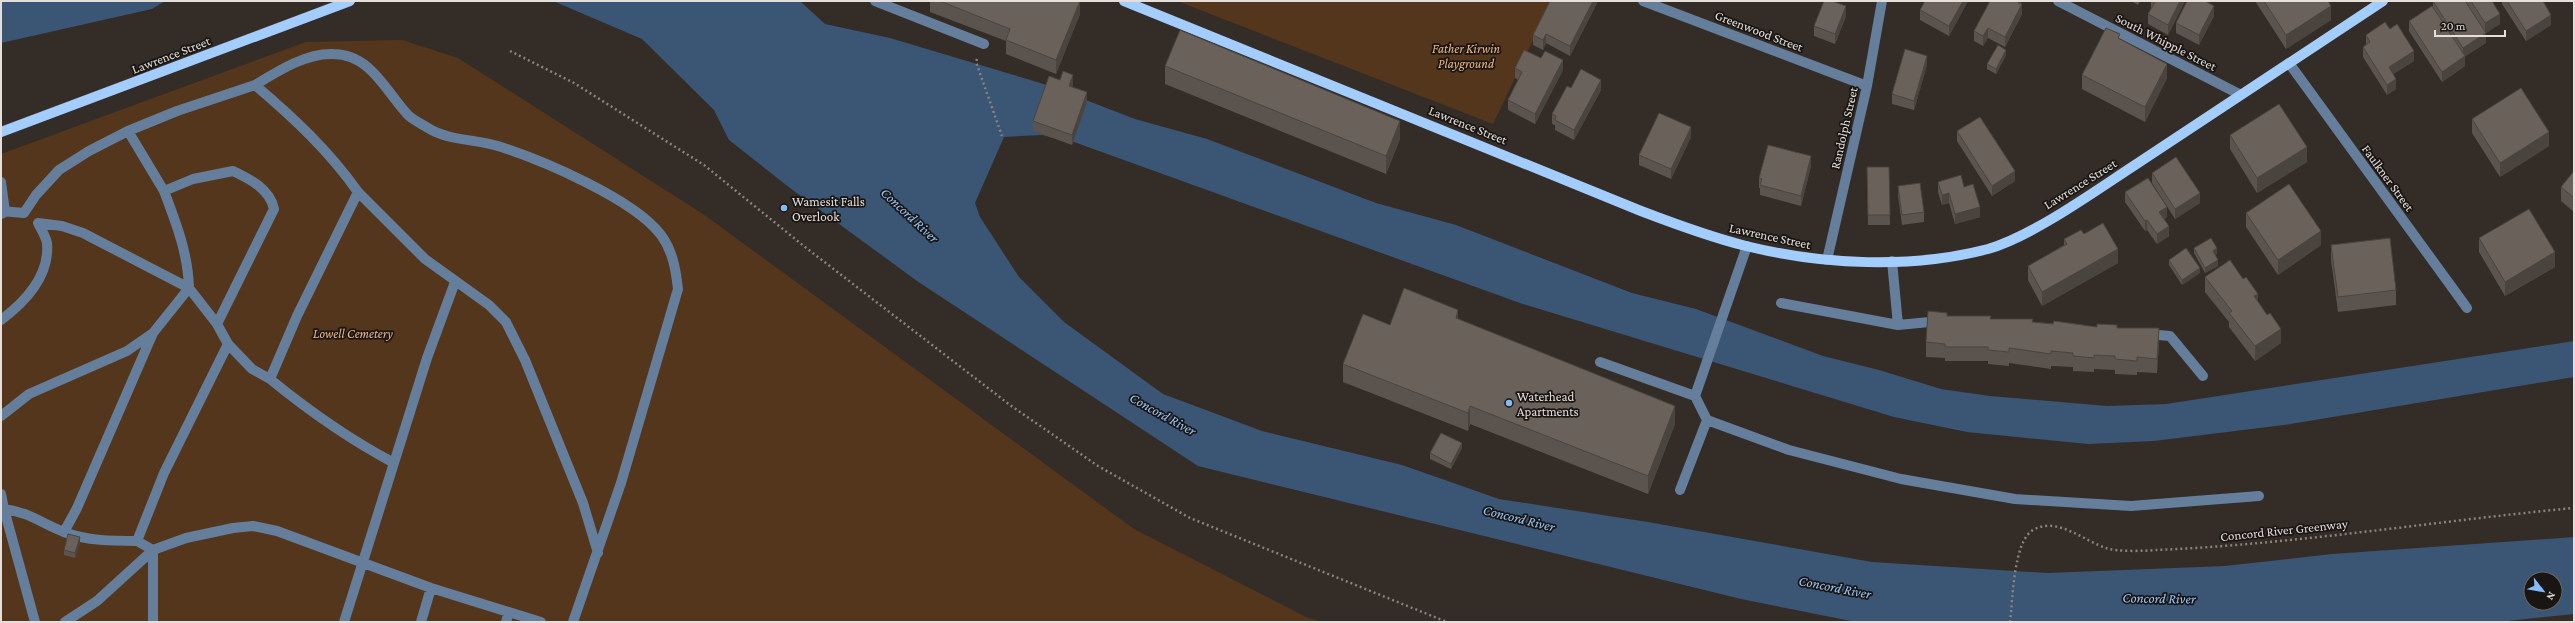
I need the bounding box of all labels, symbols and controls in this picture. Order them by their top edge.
street label: Greenwood Street [1713,7,1806,55]
street label: South Whipple Street [2113,10,2220,74]
scale bar [2435,12,2505,38]
text: 20 m [2441,19,2466,33]
street label: Lawrence Street [130,33,213,77]
park label: Father Kirwin Playground [1432,41,1500,71]
street label: Randolph Street [1827,85,1861,170]
street label: Lawrence Street [1427,102,1510,148]
street label: Faulkner Street [2359,142,2418,215]
street label: Lawrence Street [2041,155,2120,212]
water label: Concord River [878,184,943,247]
place label: Wamesit Falls Overlook [792,194,865,224]
marker: Wamesit Falls Overlook [779,203,789,213]
street label: Lawrence Street [1728,220,1813,252]
park label: Lowell Cemetery [313,326,394,341]
water label: Concord River [1127,389,1200,439]
place label: Waterhead Apartments [1517,389,1579,419]
marker: Waterhead Apartments [1504,398,1514,408]
water label: Concord River [1481,501,1558,535]
street label: Concord River Greenway [2220,516,2349,544]
north arrow [2523,571,2563,611]
water label: Concord River [1797,572,1874,602]
water label: Concord River [2122,589,2197,607]
text: N [2544,590,2559,603]

